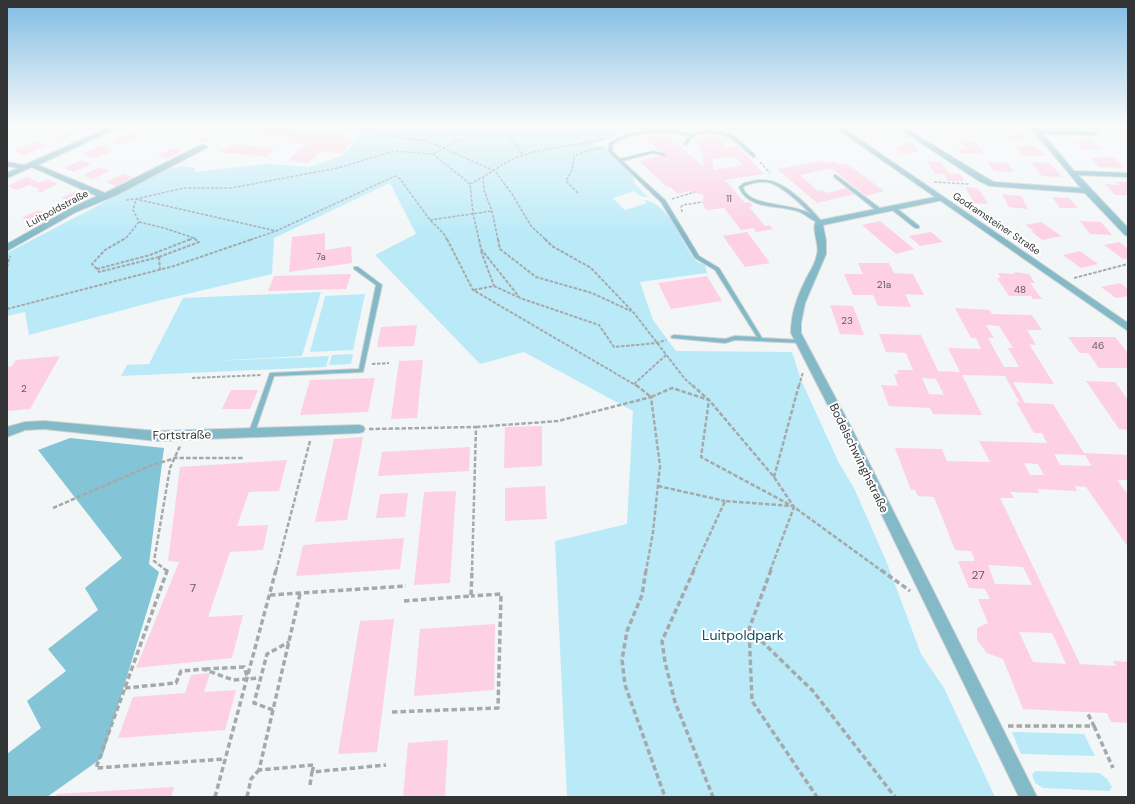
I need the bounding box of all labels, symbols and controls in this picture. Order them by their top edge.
street label: Luitpoldstraße [24,187,91,230]
street label: Godramsteiner Straße [950,189,1043,258]
house number: 11 [726,193,732,205]
house number: 7a [316,251,326,263]
house number: 21a [877,278,891,291]
house number: 48 [1014,283,1026,296]
house number: 23 [841,314,853,327]
house number: 46 [1092,339,1104,352]
house number: 2 [21,382,27,395]
street label: Bodelschwinghstraße [826,401,893,515]
street label: Fortstraße [153,426,212,444]
house number: 27 [971,567,985,583]
house number: 7 [190,580,196,596]
park label: Luitpoldpark [702,626,784,644]

